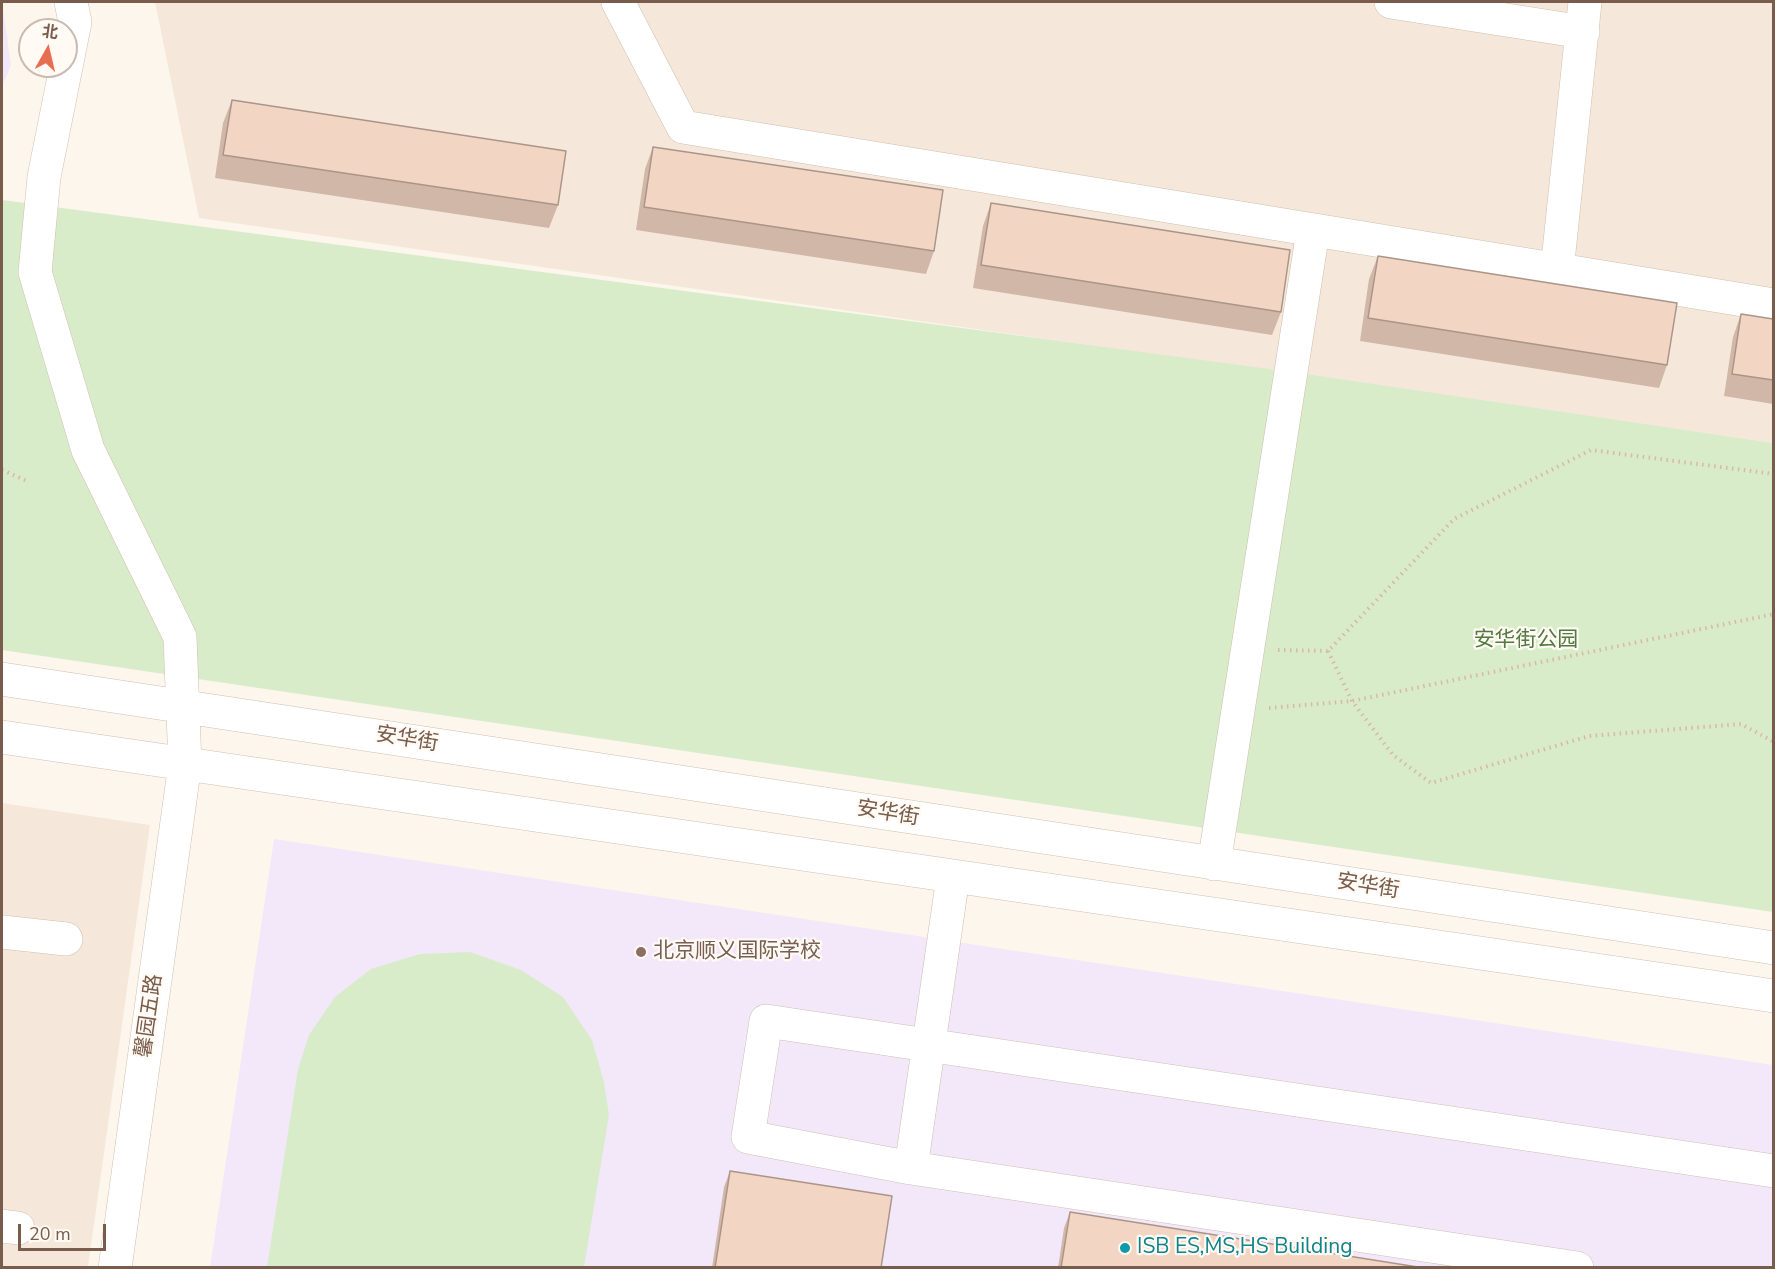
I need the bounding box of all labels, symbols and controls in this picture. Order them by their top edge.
north arrow [18,18,78,78]
text: 北 [41,20,60,44]
park label: 安华街公园 [1474,628,1578,654]
street label: 安华街 [374,723,440,757]
street label: 安华街 [855,797,921,831]
street label: 安华街 [1335,870,1401,904]
place label: 北京顺义国际学校 [653,939,821,965]
marker: 北京顺义国际学校 [634,945,648,959]
street label: 馨园五路 [132,973,168,1059]
scale bar [21,1212,110,1250]
text: 20 m [29,1222,71,1246]
place label: ISB ES,MS,HS Building [1137,1235,1352,1261]
marker: ISB ES,MS,HS Building [1118,1241,1132,1255]

